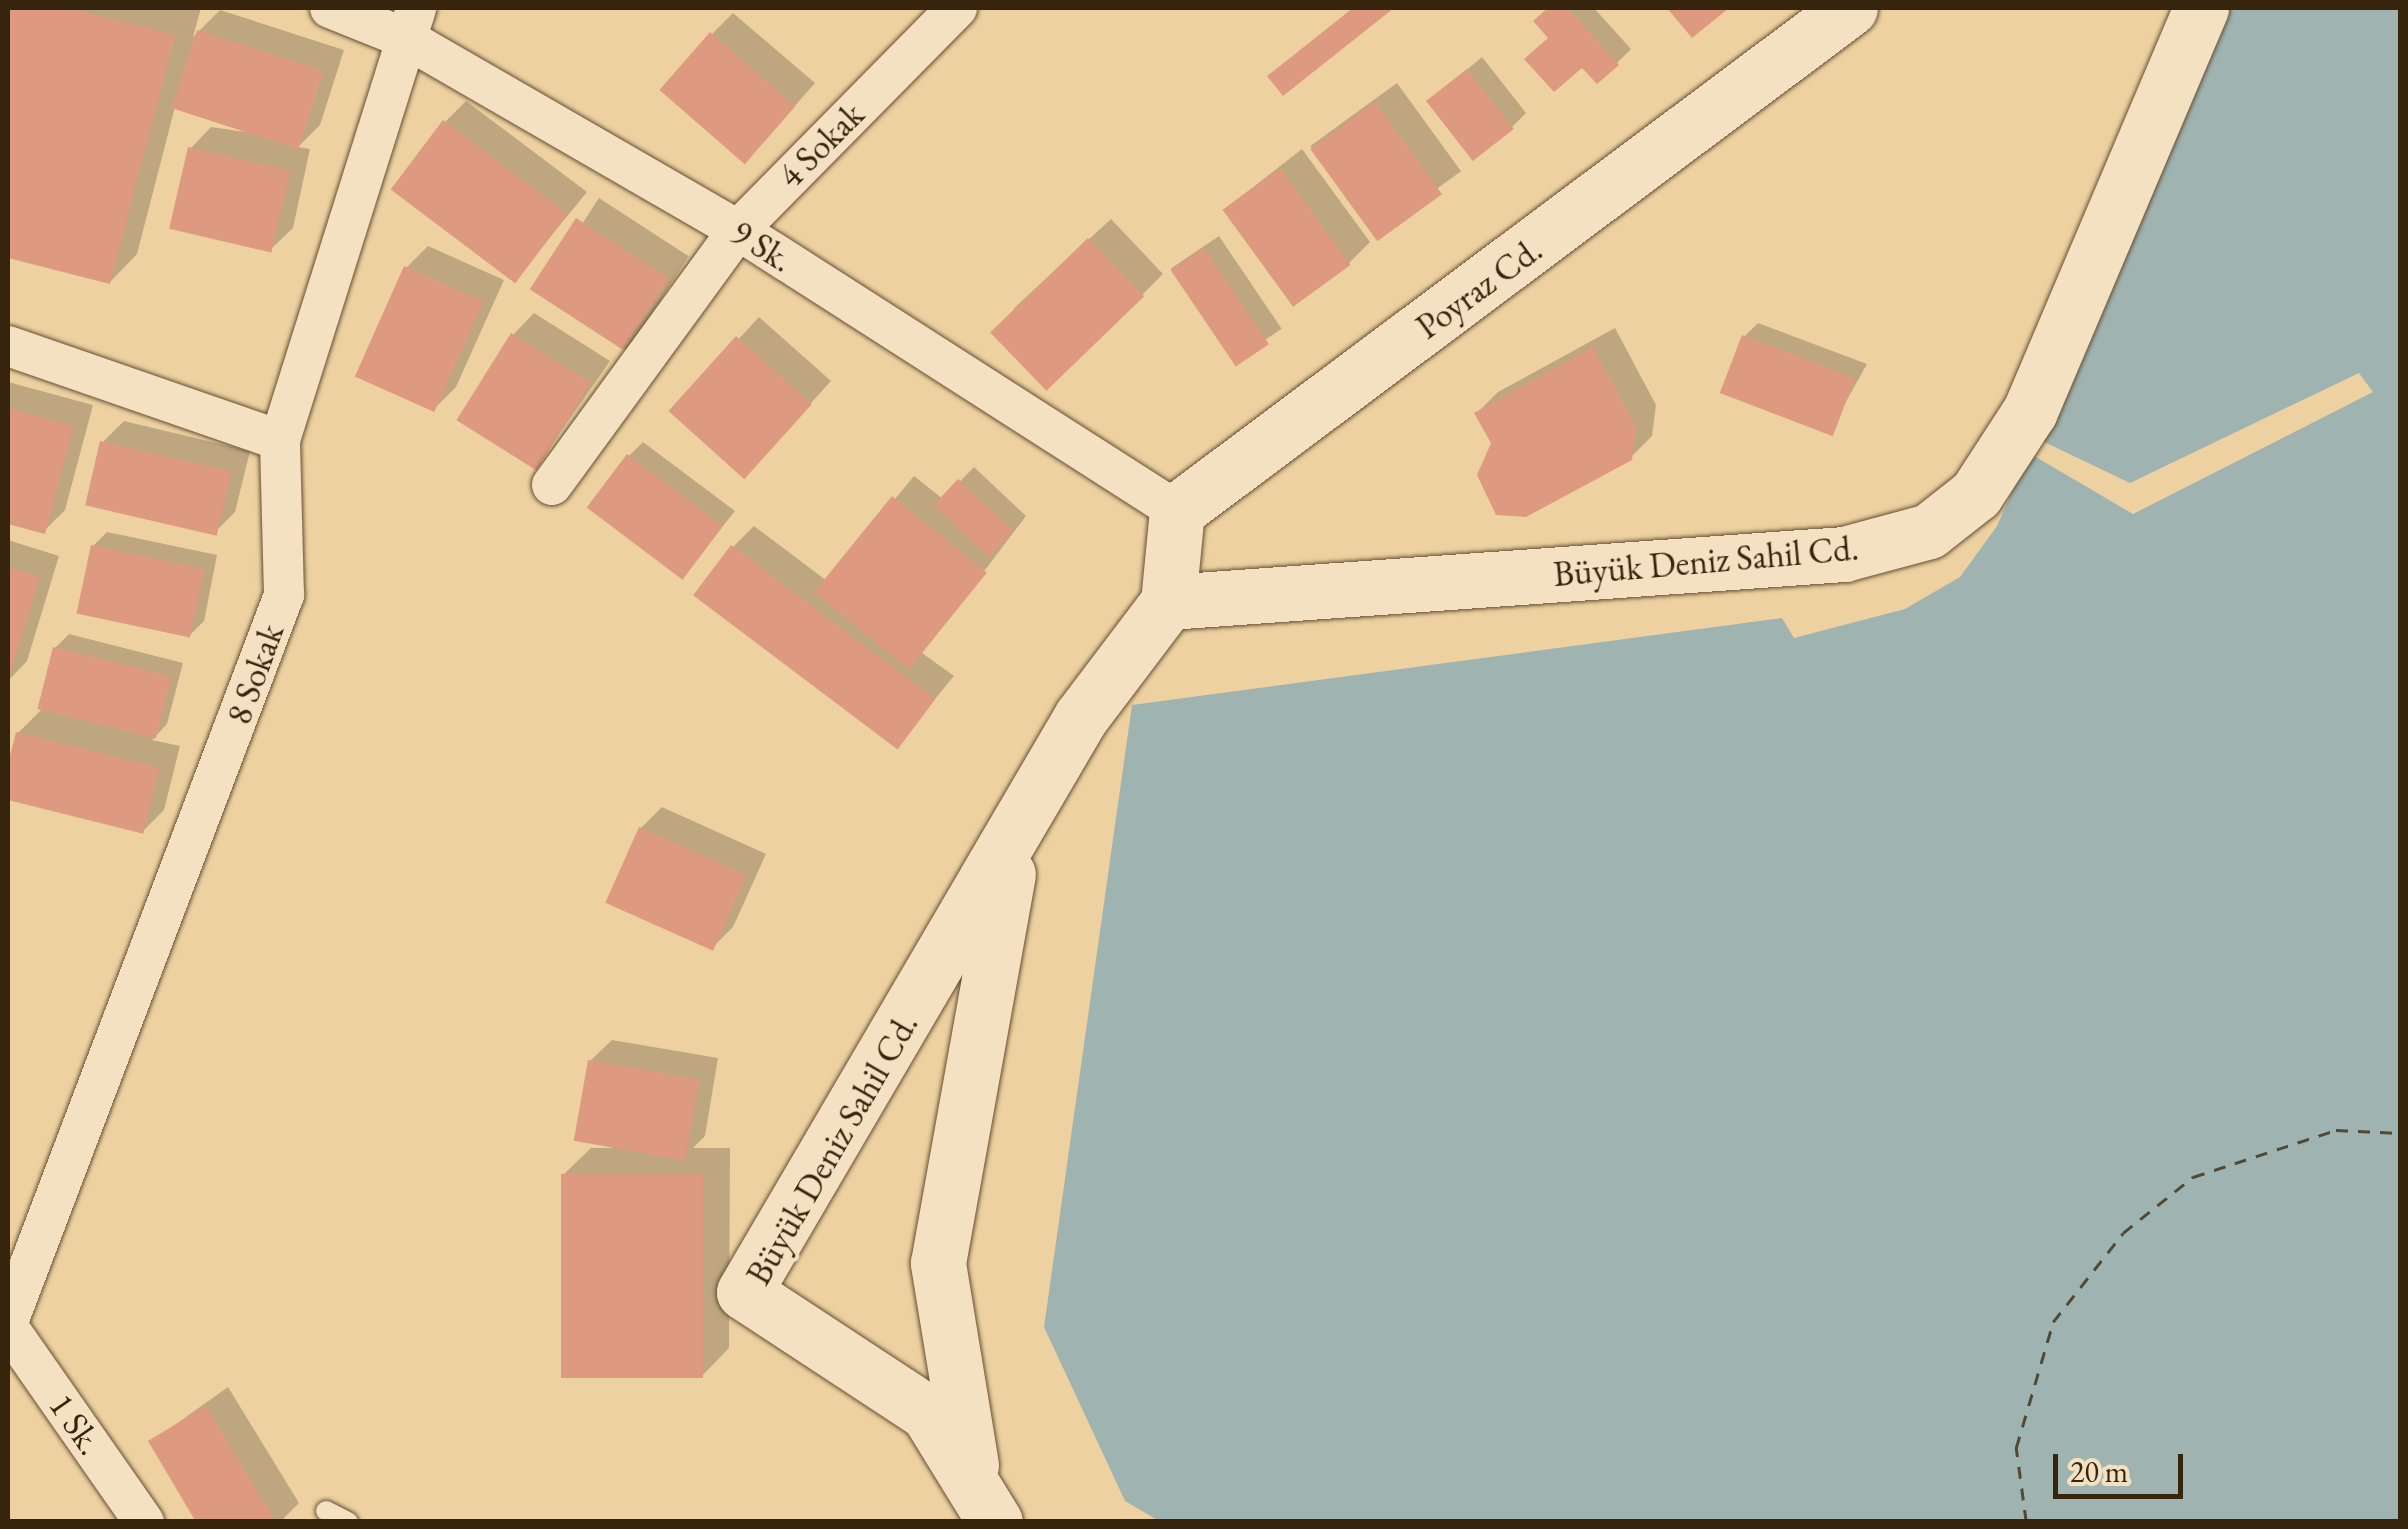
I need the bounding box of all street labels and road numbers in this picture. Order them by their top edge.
street label: 4 Sokak [769,93,873,197]
street label: 9 Sk. [724,211,800,281]
street label: Poyraz Cd. [1408,228,1550,348]
street label: Büyük Deniz Sahil Cd. [1552,527,1860,595]
street label: 8 Sokak [218,618,292,730]
street label: Büyük Deniz Sahil Cd. [737,1006,927,1292]
street label: 1 Sk. [40,1386,112,1462]

